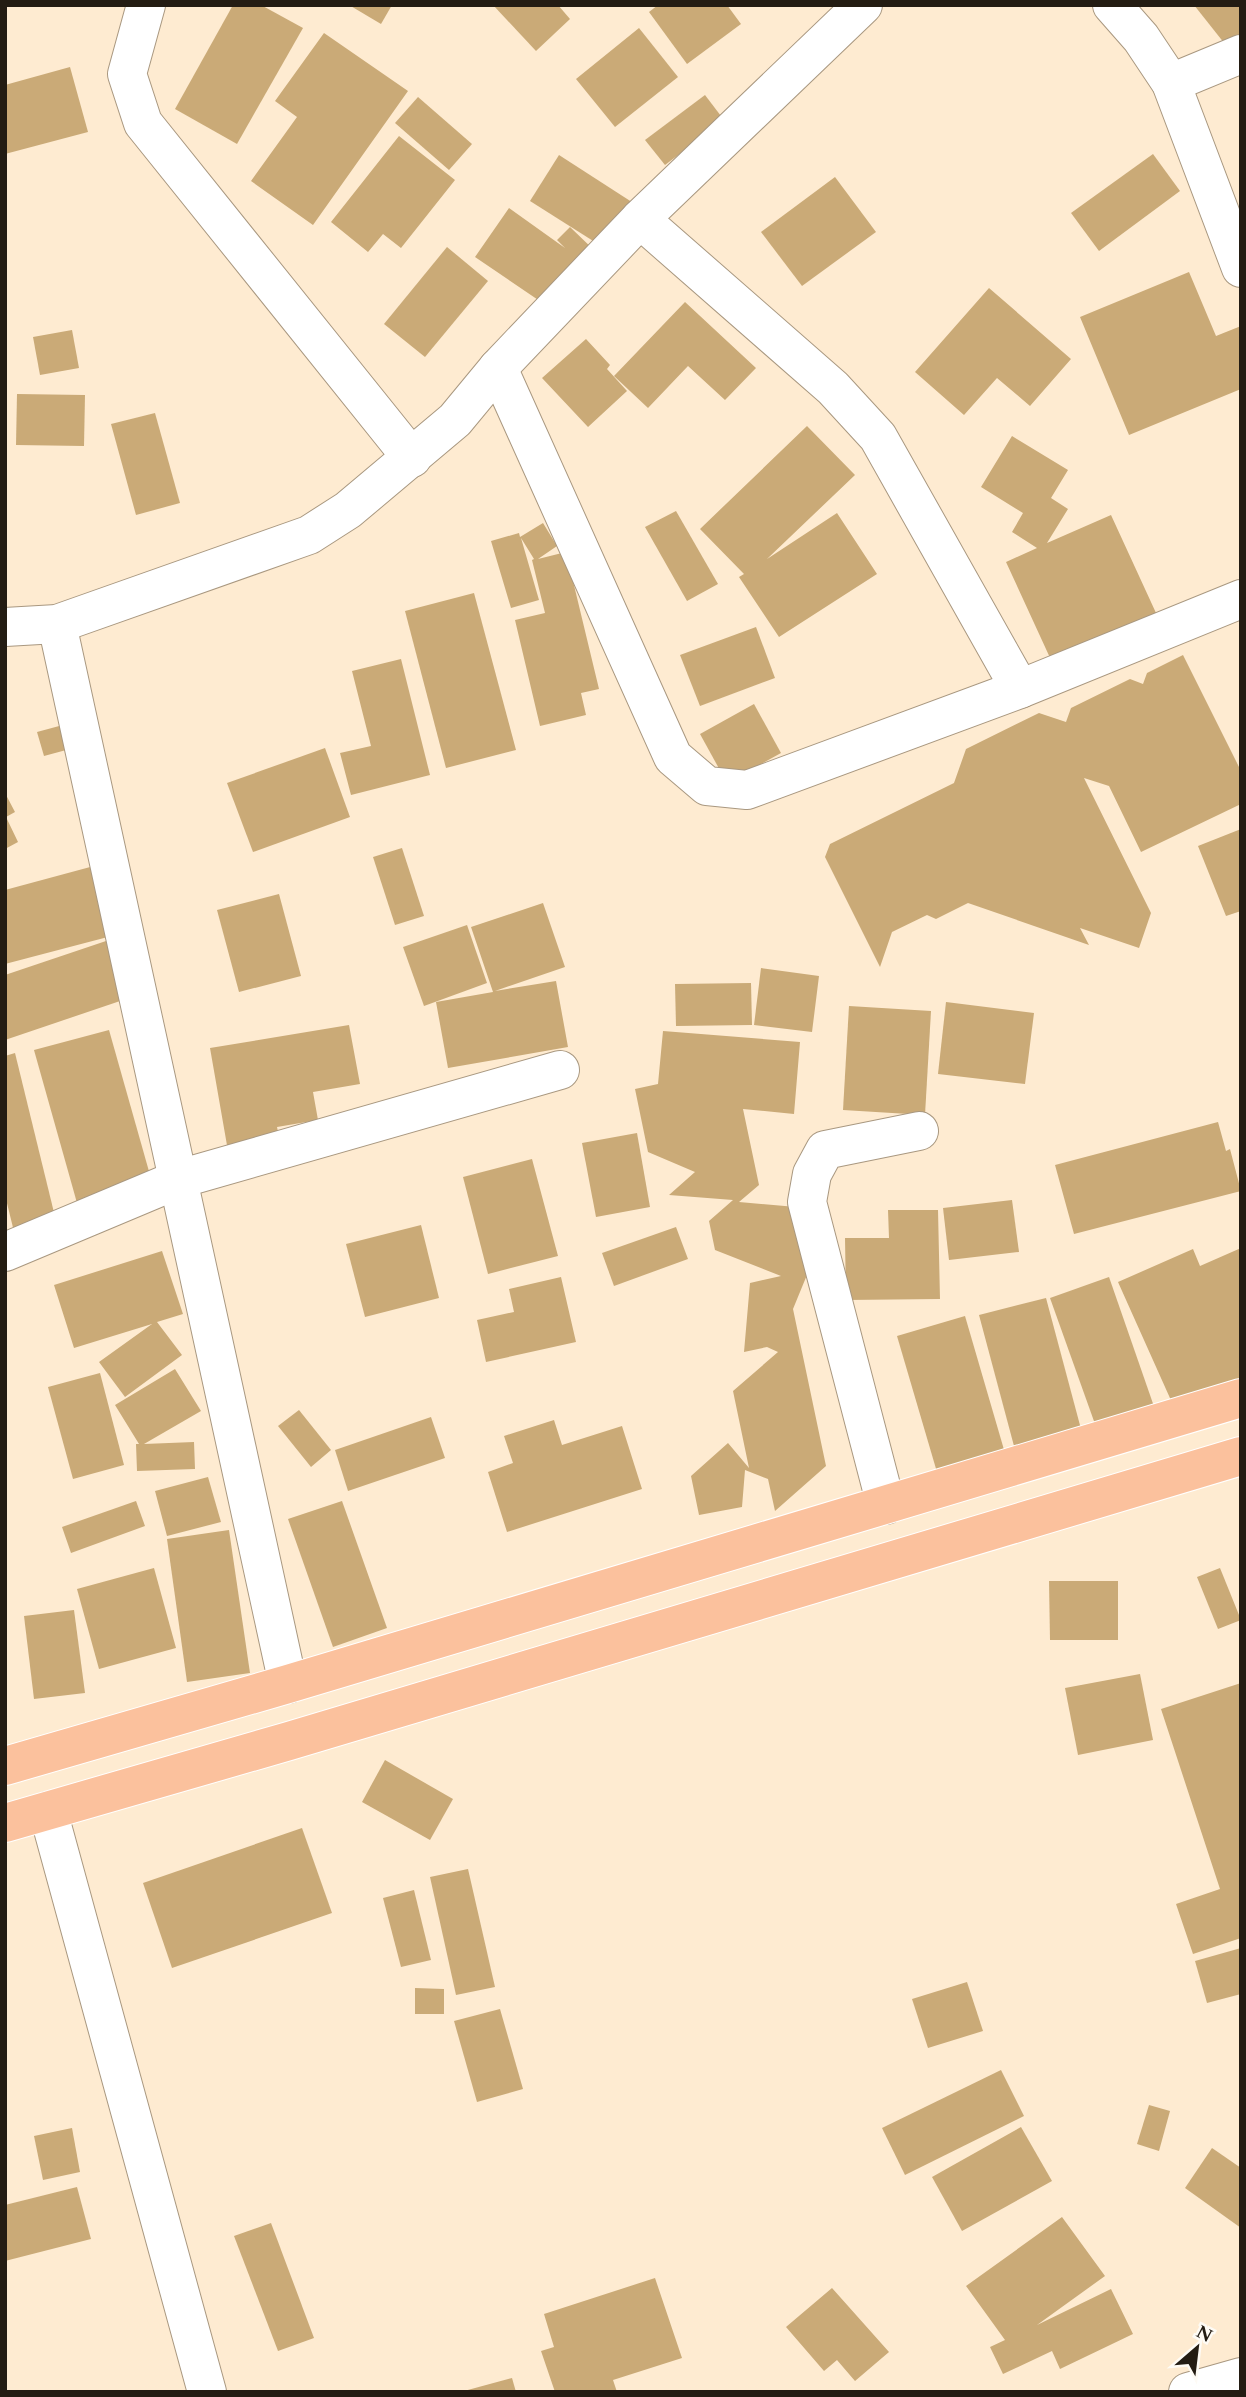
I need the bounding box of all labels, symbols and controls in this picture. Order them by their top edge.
north arrow [1162,2313,1232,2383]
text: N [1191,2318,1218,2351]

